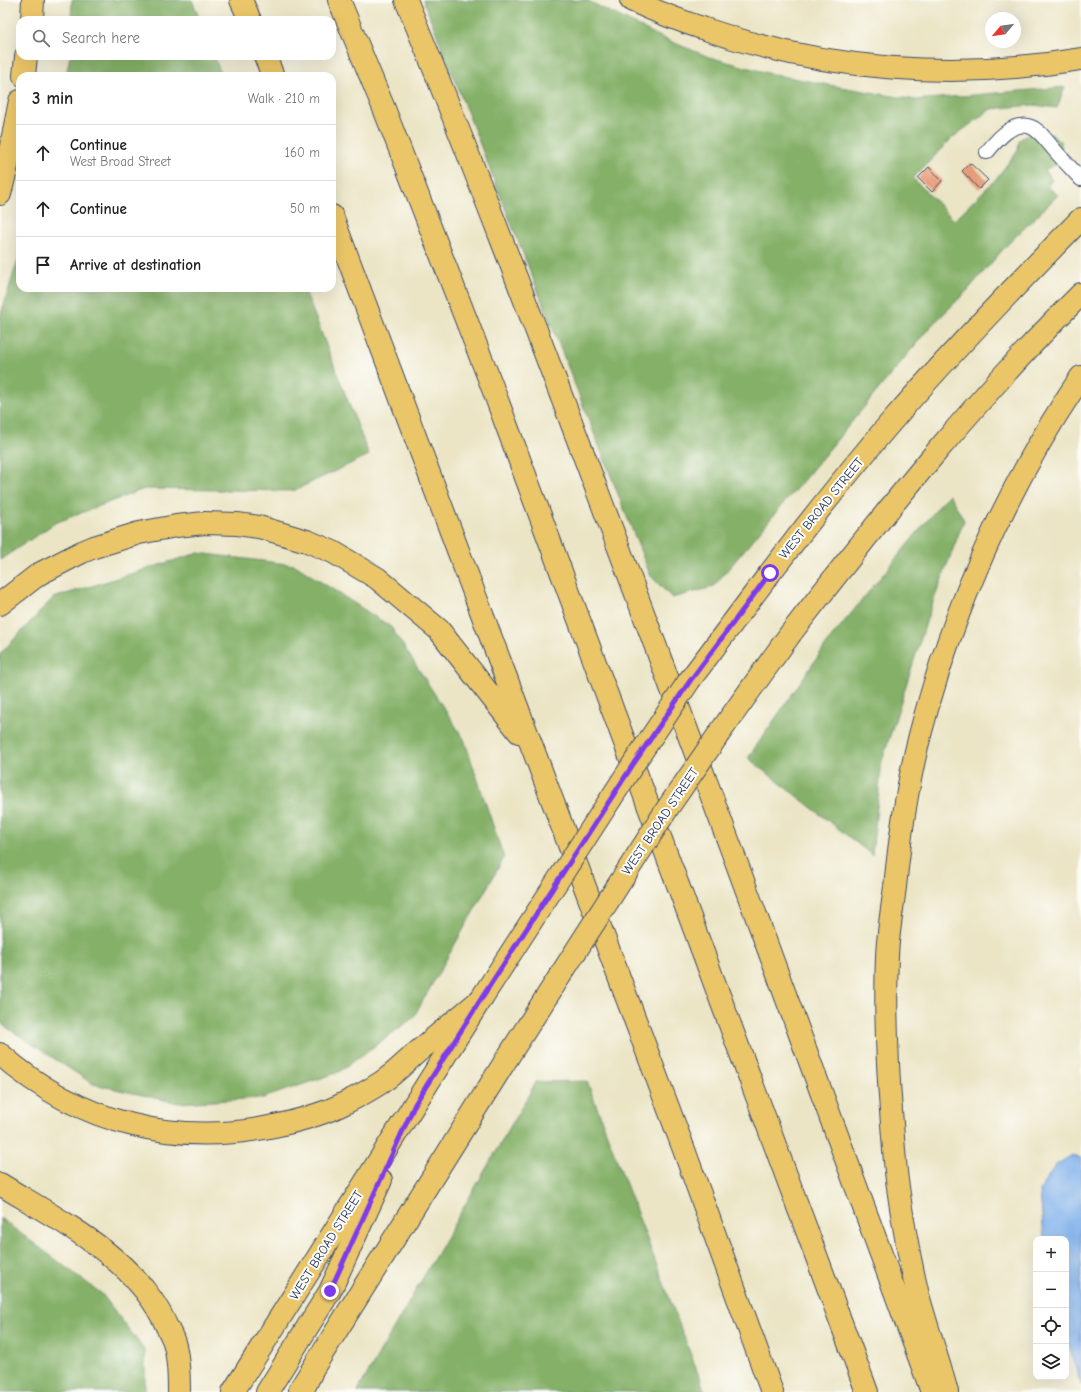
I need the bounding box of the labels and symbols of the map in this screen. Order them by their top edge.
north arrow [985,12,1021,48]
street label: WEST BROAD STREET [776,454,867,562]
route start [761,564,779,582]
street label: WEST BROAD STREET [619,764,702,877]
street label: WEST BROAD STREET [286,1188,366,1302]
route end [321,1282,339,1300]

